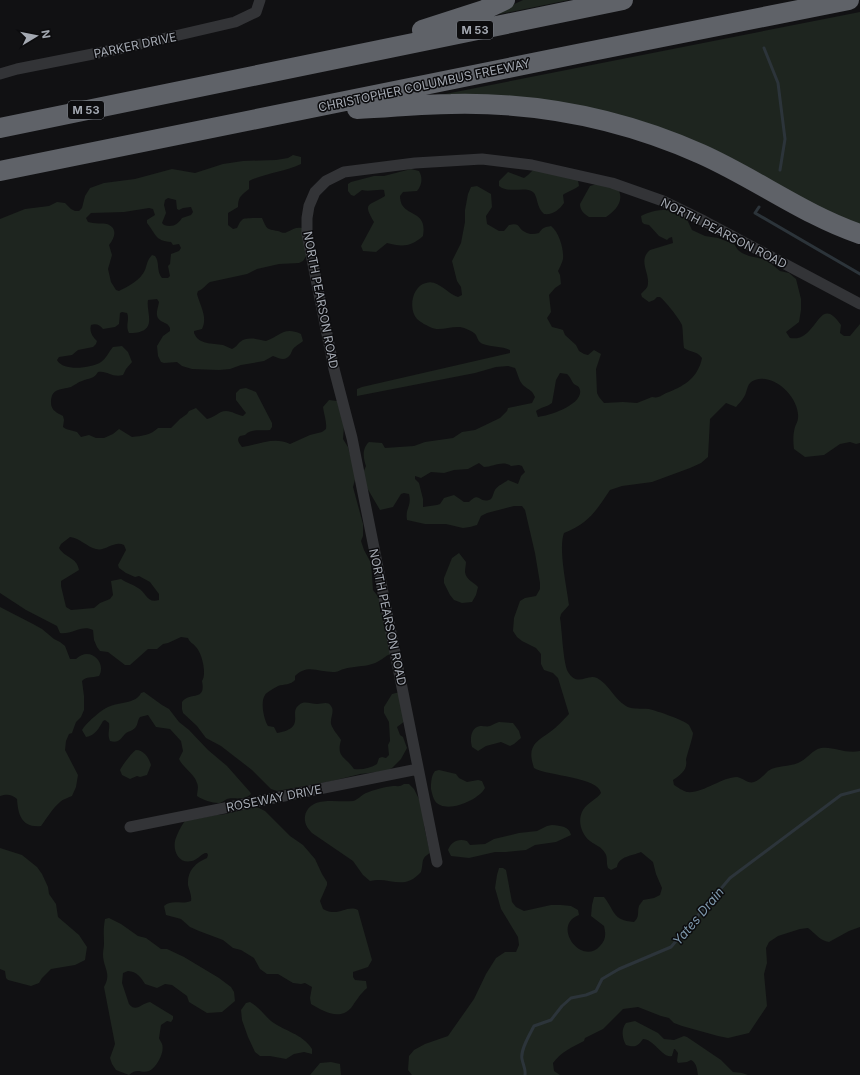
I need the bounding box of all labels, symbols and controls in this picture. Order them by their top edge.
north arrow [16,16,56,56]
road number: M 53 [457,21,493,39]
text: N [38,29,53,40]
street label: PARKER DRIVE [92,29,178,61]
street label: CHRISTOPHER COLUMBUS FREEWAY [317,55,531,115]
road number: M 53 [68,101,104,119]
street label: NORTH PEARSON ROAD [658,195,790,271]
street label: NORTH PEARSON ROAD [300,230,342,370]
street label: NORTH PEARSON ROAD [366,547,410,687]
street label: ROSEWAY DRIVE [225,781,323,815]
water label: Yates Drain [669,883,727,948]

